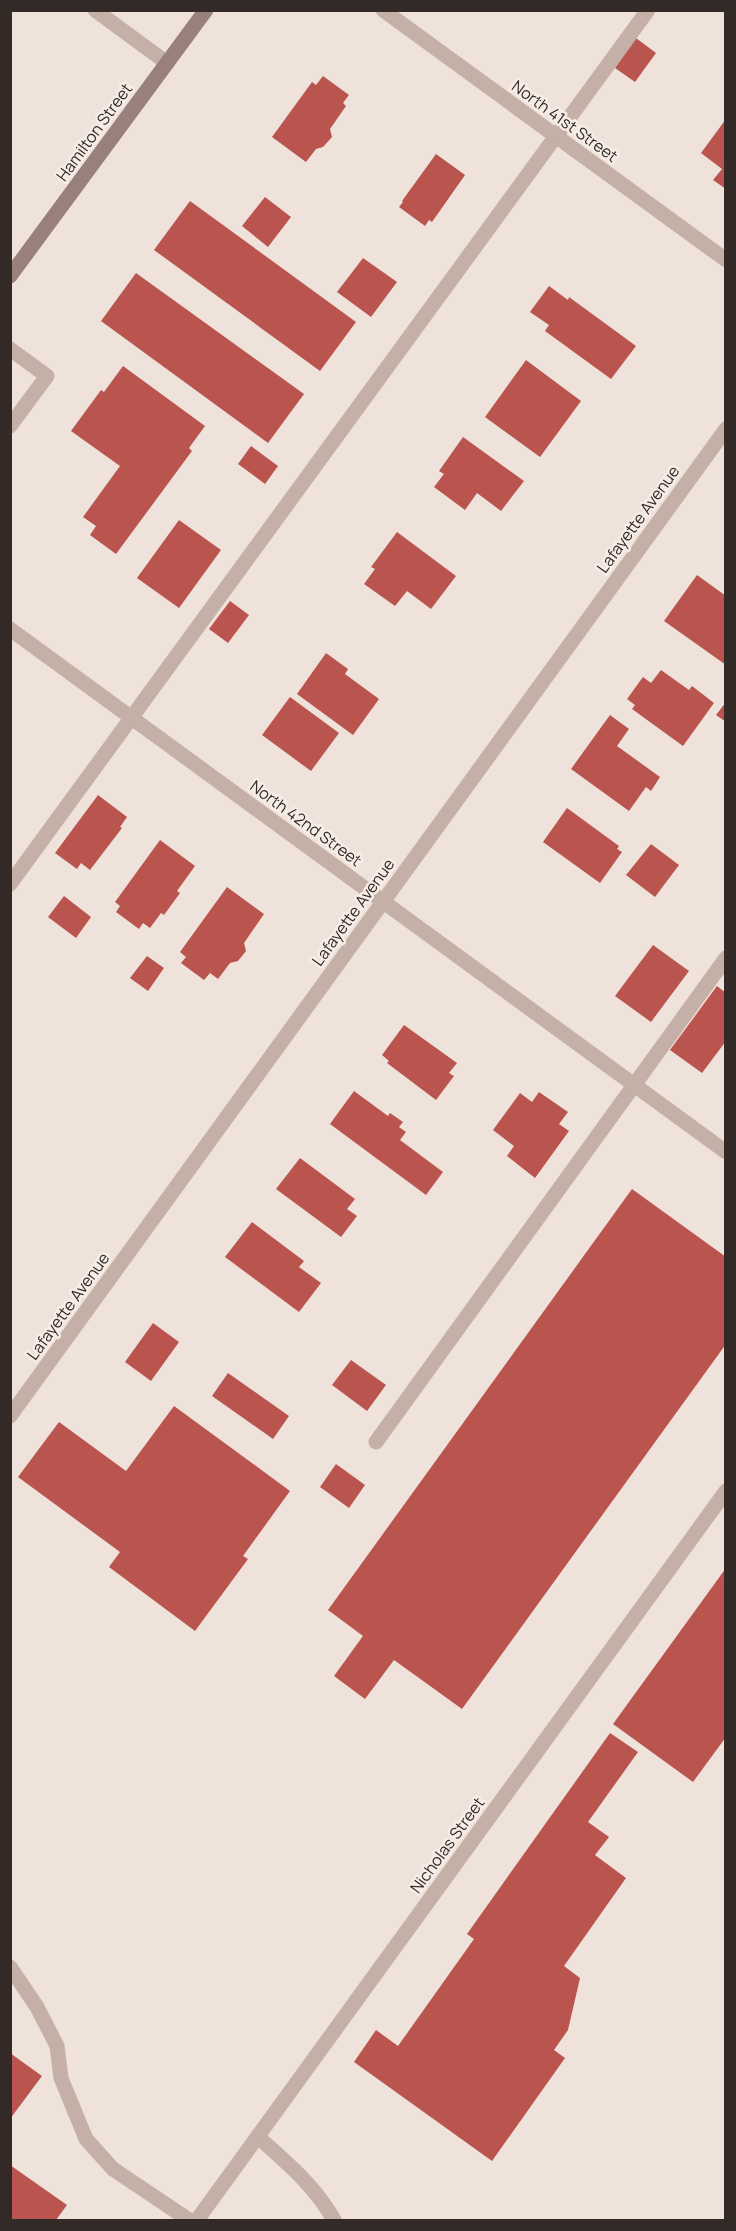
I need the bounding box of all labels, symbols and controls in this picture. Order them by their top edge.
street label: North 41st Street [508,75,622,167]
street label: Hamilton Street [51,79,137,185]
street label: Lafayette Avenue [592,461,684,577]
street label: North 42nd Street [246,775,366,871]
street label: Lafayette Avenue [307,854,399,970]
street label: Lafayette Avenue [22,1248,114,1364]
street label: Nicholas Street [405,1793,489,1897]

